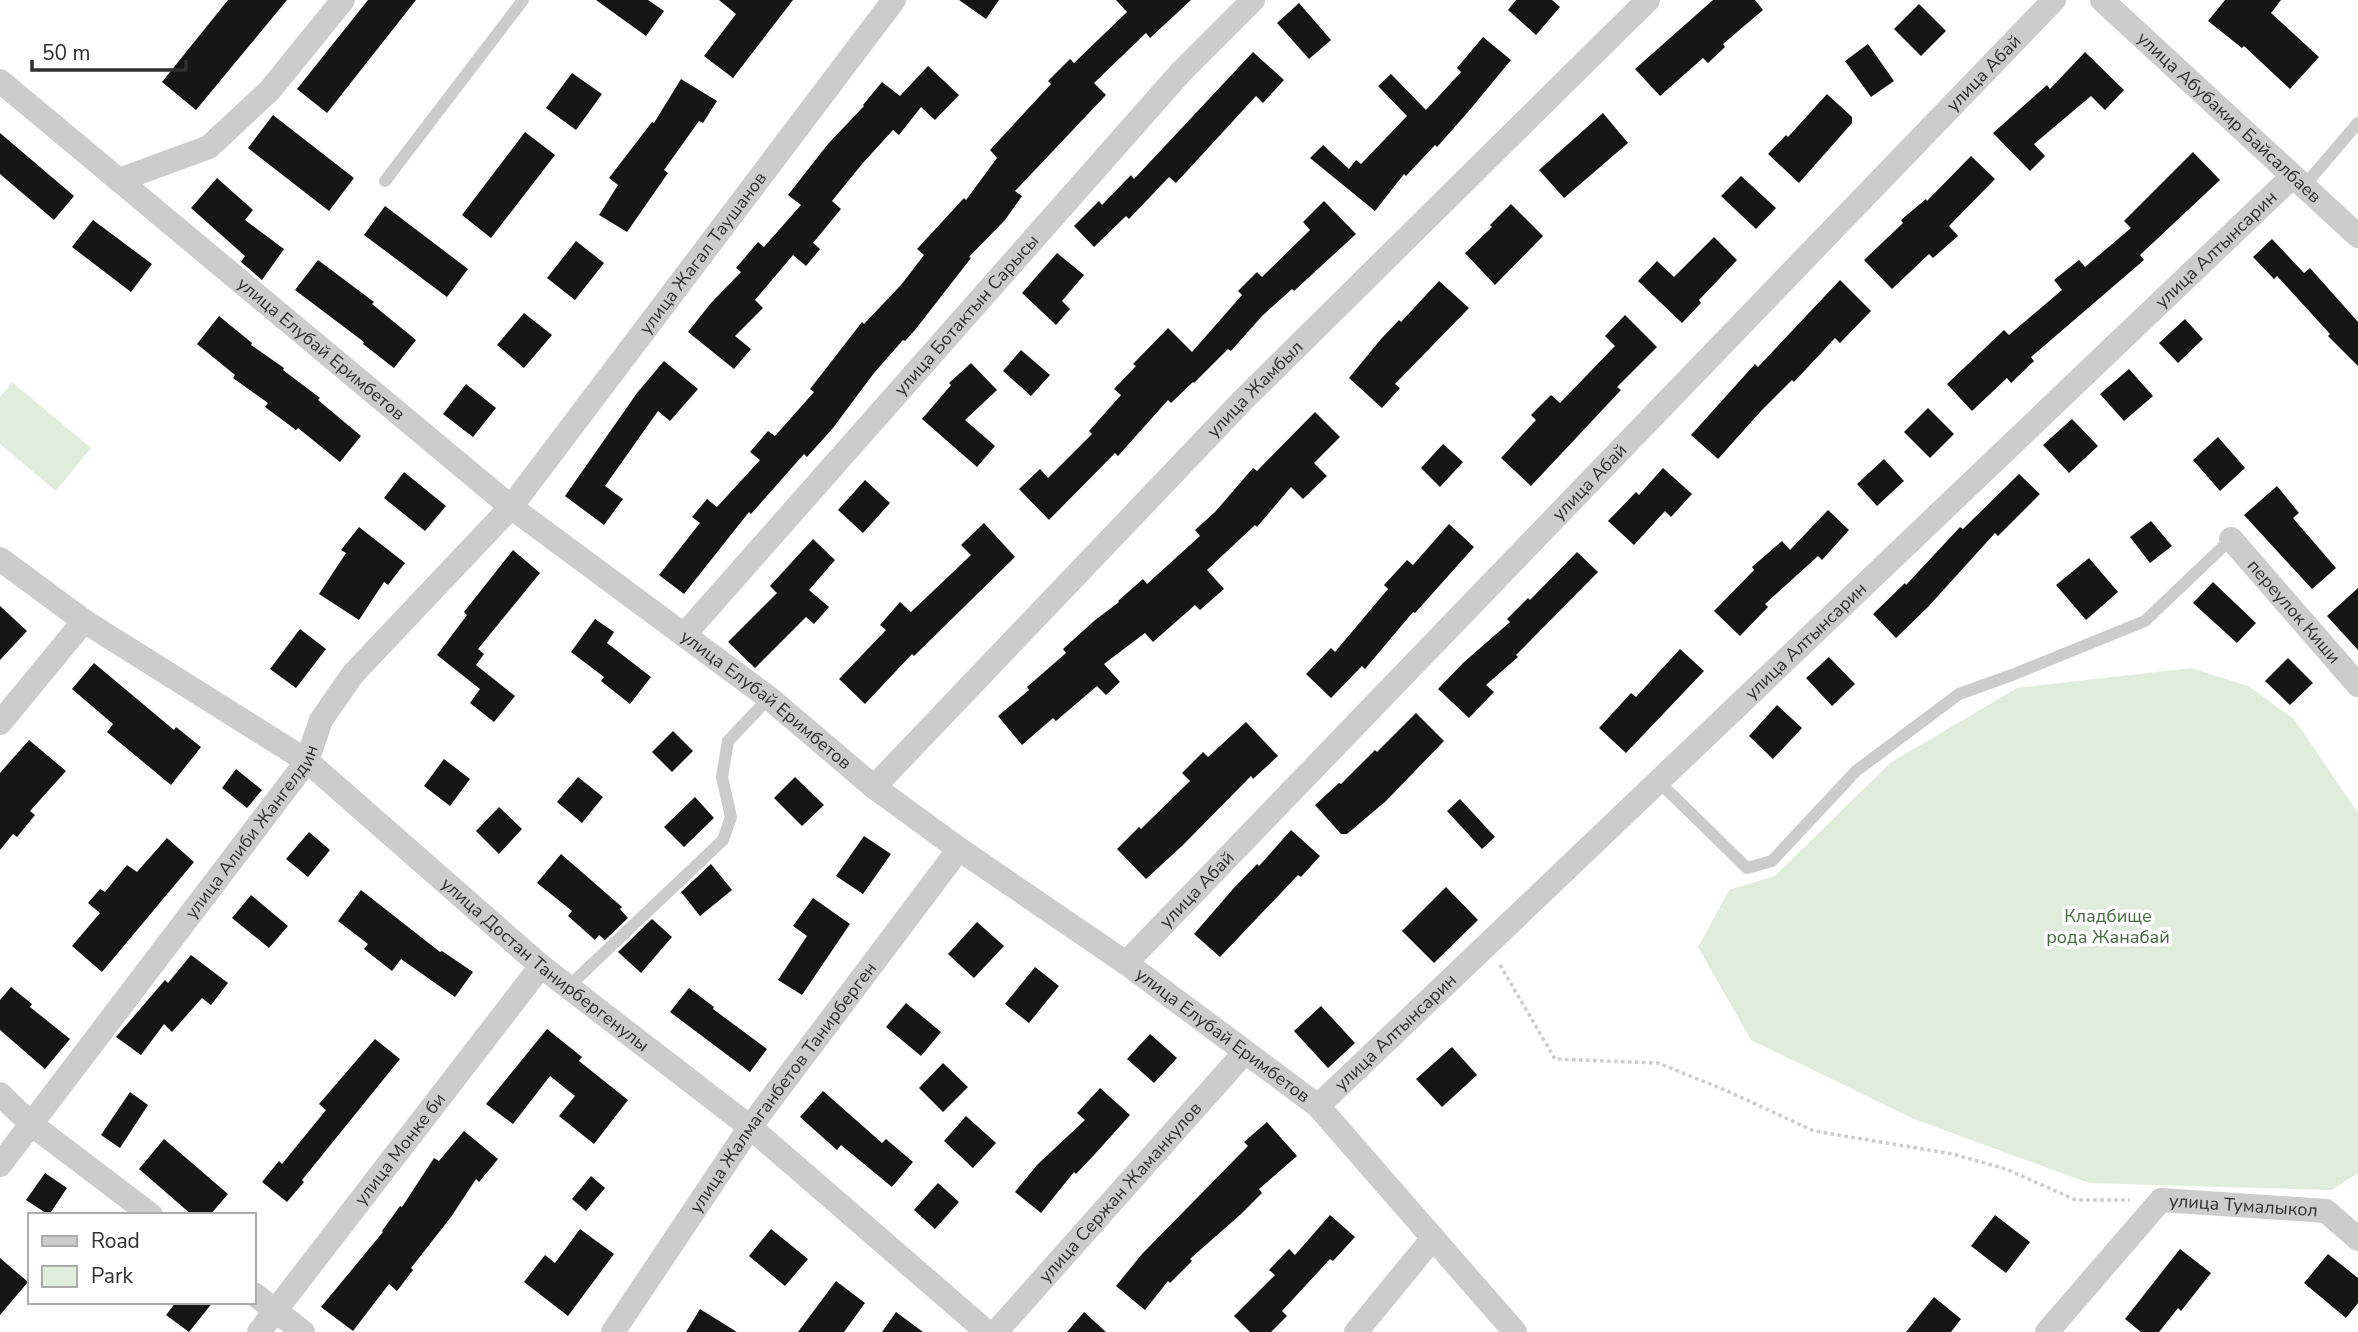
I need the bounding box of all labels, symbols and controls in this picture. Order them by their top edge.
street label: улица Абубакир Байсалбаев [2132,26,2327,208]
scale bar [32,28,186,72]
street label: улица Абай [1941,29,2026,117]
text: 50 m [42,39,91,67]
street label: улица Жагал Таушанов [634,167,772,339]
street label: улица Алтынсарин [2150,186,2282,313]
street label: улица Ботактын Сарысы [889,229,1044,401]
street label: улица Елубай Еримбетов [232,272,410,426]
street label: улица Жамбыл [1202,335,1308,443]
street label: улица Абай [1547,438,1632,526]
street label: переулок Киши [2242,554,2346,669]
street label: улица Алтынсарин [1740,577,1872,705]
street label: улица Елубай Еримбетов [676,625,857,775]
street label: улица Алиби Жангелдин [179,742,324,924]
street label: улица Абай [1154,846,1239,933]
street label: улица Достан Танирбергенулы [436,872,654,1057]
park label: Кладбище рода Жанабай [2046,904,2170,949]
street label: улица Жалмаганбетов Танирберген [684,957,882,1217]
street label: улица Елубай Еримбетов [1131,962,1315,1108]
street label: улица Алтынсарин [1329,968,1462,1096]
street label: улица Монке би [349,1088,451,1210]
street label: улица Сержан Жаманкулов [1033,1097,1207,1288]
street label: улица Тумалыкол [2168,1189,2318,1222]
legend [28,1213,256,1304]
text: Road [91,1227,140,1255]
text: Park [91,1262,133,1290]

